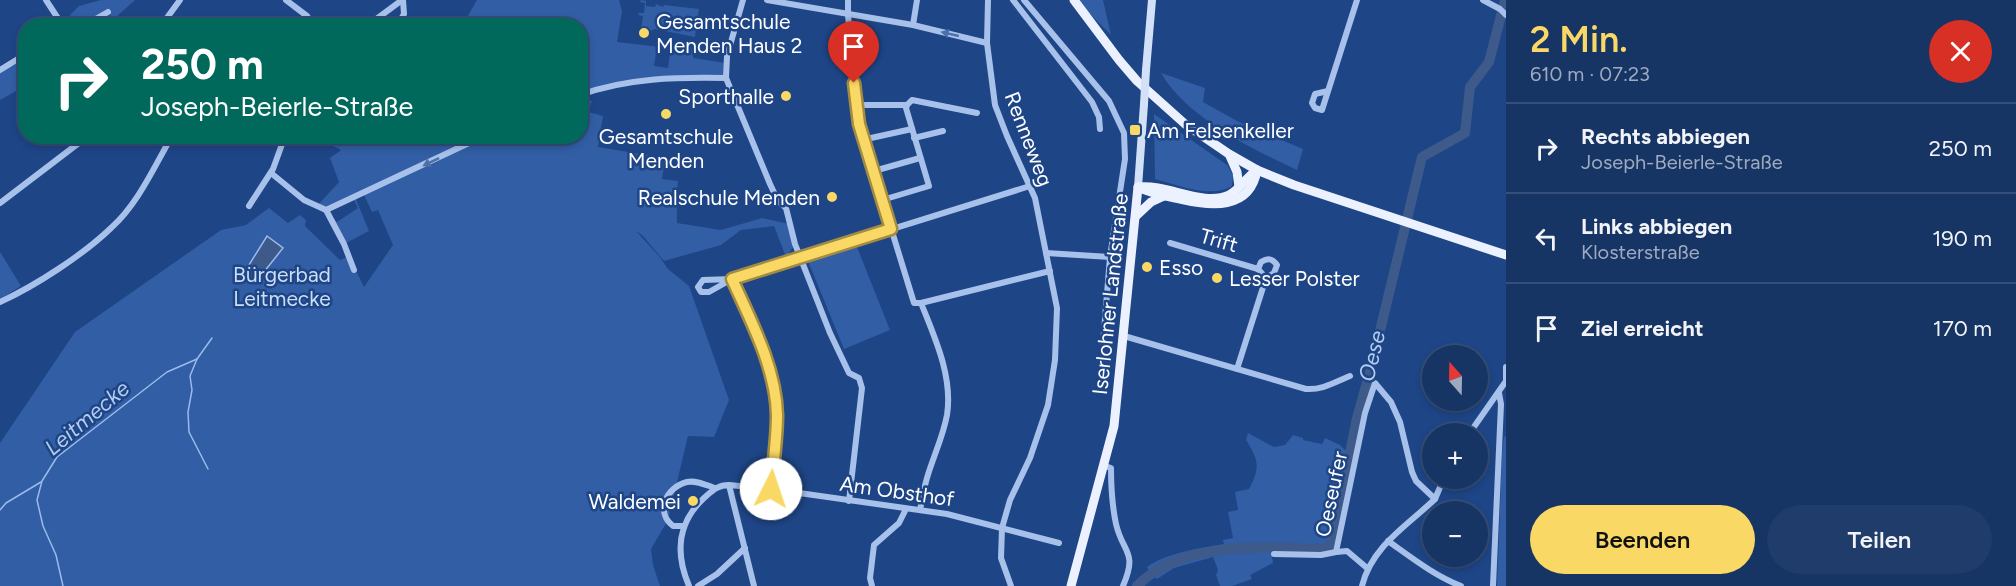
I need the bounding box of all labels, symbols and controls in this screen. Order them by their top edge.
place label: Gesamtschule Menden Haus 2 [656,9,803,58]
text: 2 Min. [1530,18,1628,61]
button: close [1929,20,1992,83]
pin [828,21,879,83]
marker: Gesamtschule Menden Haus 2 [637,26,651,40]
one-way arrow [940,29,959,38]
icon: arrive [837,30,870,63]
text: 250 m [141,39,264,90]
icon: right [42,42,120,120]
text: 610 m · 07:23 [1530,62,1650,86]
place label: Sporthalle [678,84,774,109]
street label: Renneweg [1000,88,1058,190]
marker: Sporthalle [779,89,793,103]
text: Joseph-Beierle-Straße [141,90,413,123]
marker: Gesamtschule Menden [659,107,673,121]
place label: Am Felsenkeller [1147,118,1294,143]
marker: Am Felsenkeller [1128,123,1142,137]
text: Rechts abbiegen [1581,123,1750,150]
place label: Gesamtschule Menden [599,124,733,173]
icon: right [1530,132,1563,165]
text: 250 m [1929,135,1992,162]
text: Joseph-Beierle-Straße [1581,150,1783,174]
one-way arrow [423,157,440,167]
place label: Realschule Menden [638,185,820,210]
marker: Realschule Menden [825,190,839,204]
street label: Iserlohner Landstraße [1087,192,1133,396]
text: Links abbiegen [1581,213,1732,240]
icon: left [1530,222,1563,255]
street label: Trift [1197,223,1241,257]
text: 190 m [1932,225,1992,252]
text: Klosterstraße [1581,240,1700,264]
place label: Esso [1159,255,1203,280]
marker: Esso [1140,260,1154,274]
park label: Bürgerbad Leitmecke [233,262,331,311]
place label: Lesser Polster [1229,266,1360,291]
marker: Lesser Polster [1210,271,1224,285]
icon: arrive [1530,312,1563,345]
text: Ziel erreicht [1581,315,1704,342]
text: 170 m [1933,315,1992,342]
water label: Oese [1353,328,1391,384]
north arrow [1422,345,1488,411]
map controls [1422,345,1488,567]
water label: Leitmecke [39,375,135,461]
button: + [1422,423,1488,489]
street label: Oeseufer [1310,449,1352,539]
position arrow [739,457,803,521]
street label: Am Obsthof [838,471,956,511]
place label: Waldemei [588,489,681,514]
marker: Waldemei [686,494,700,508]
button: − [1422,501,1488,567]
button: Beenden [1530,505,1755,574]
button: Teilen [1767,505,1992,574]

